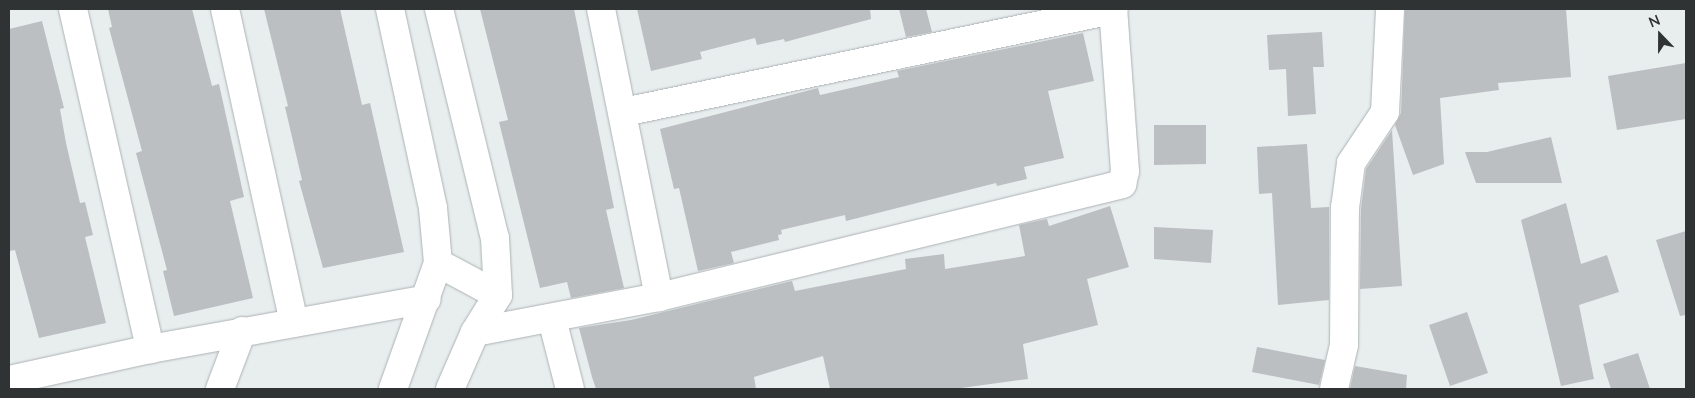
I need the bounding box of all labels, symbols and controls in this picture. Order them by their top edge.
north arrow [1635,10,1685,60]
text: N [1646,11,1662,31]

